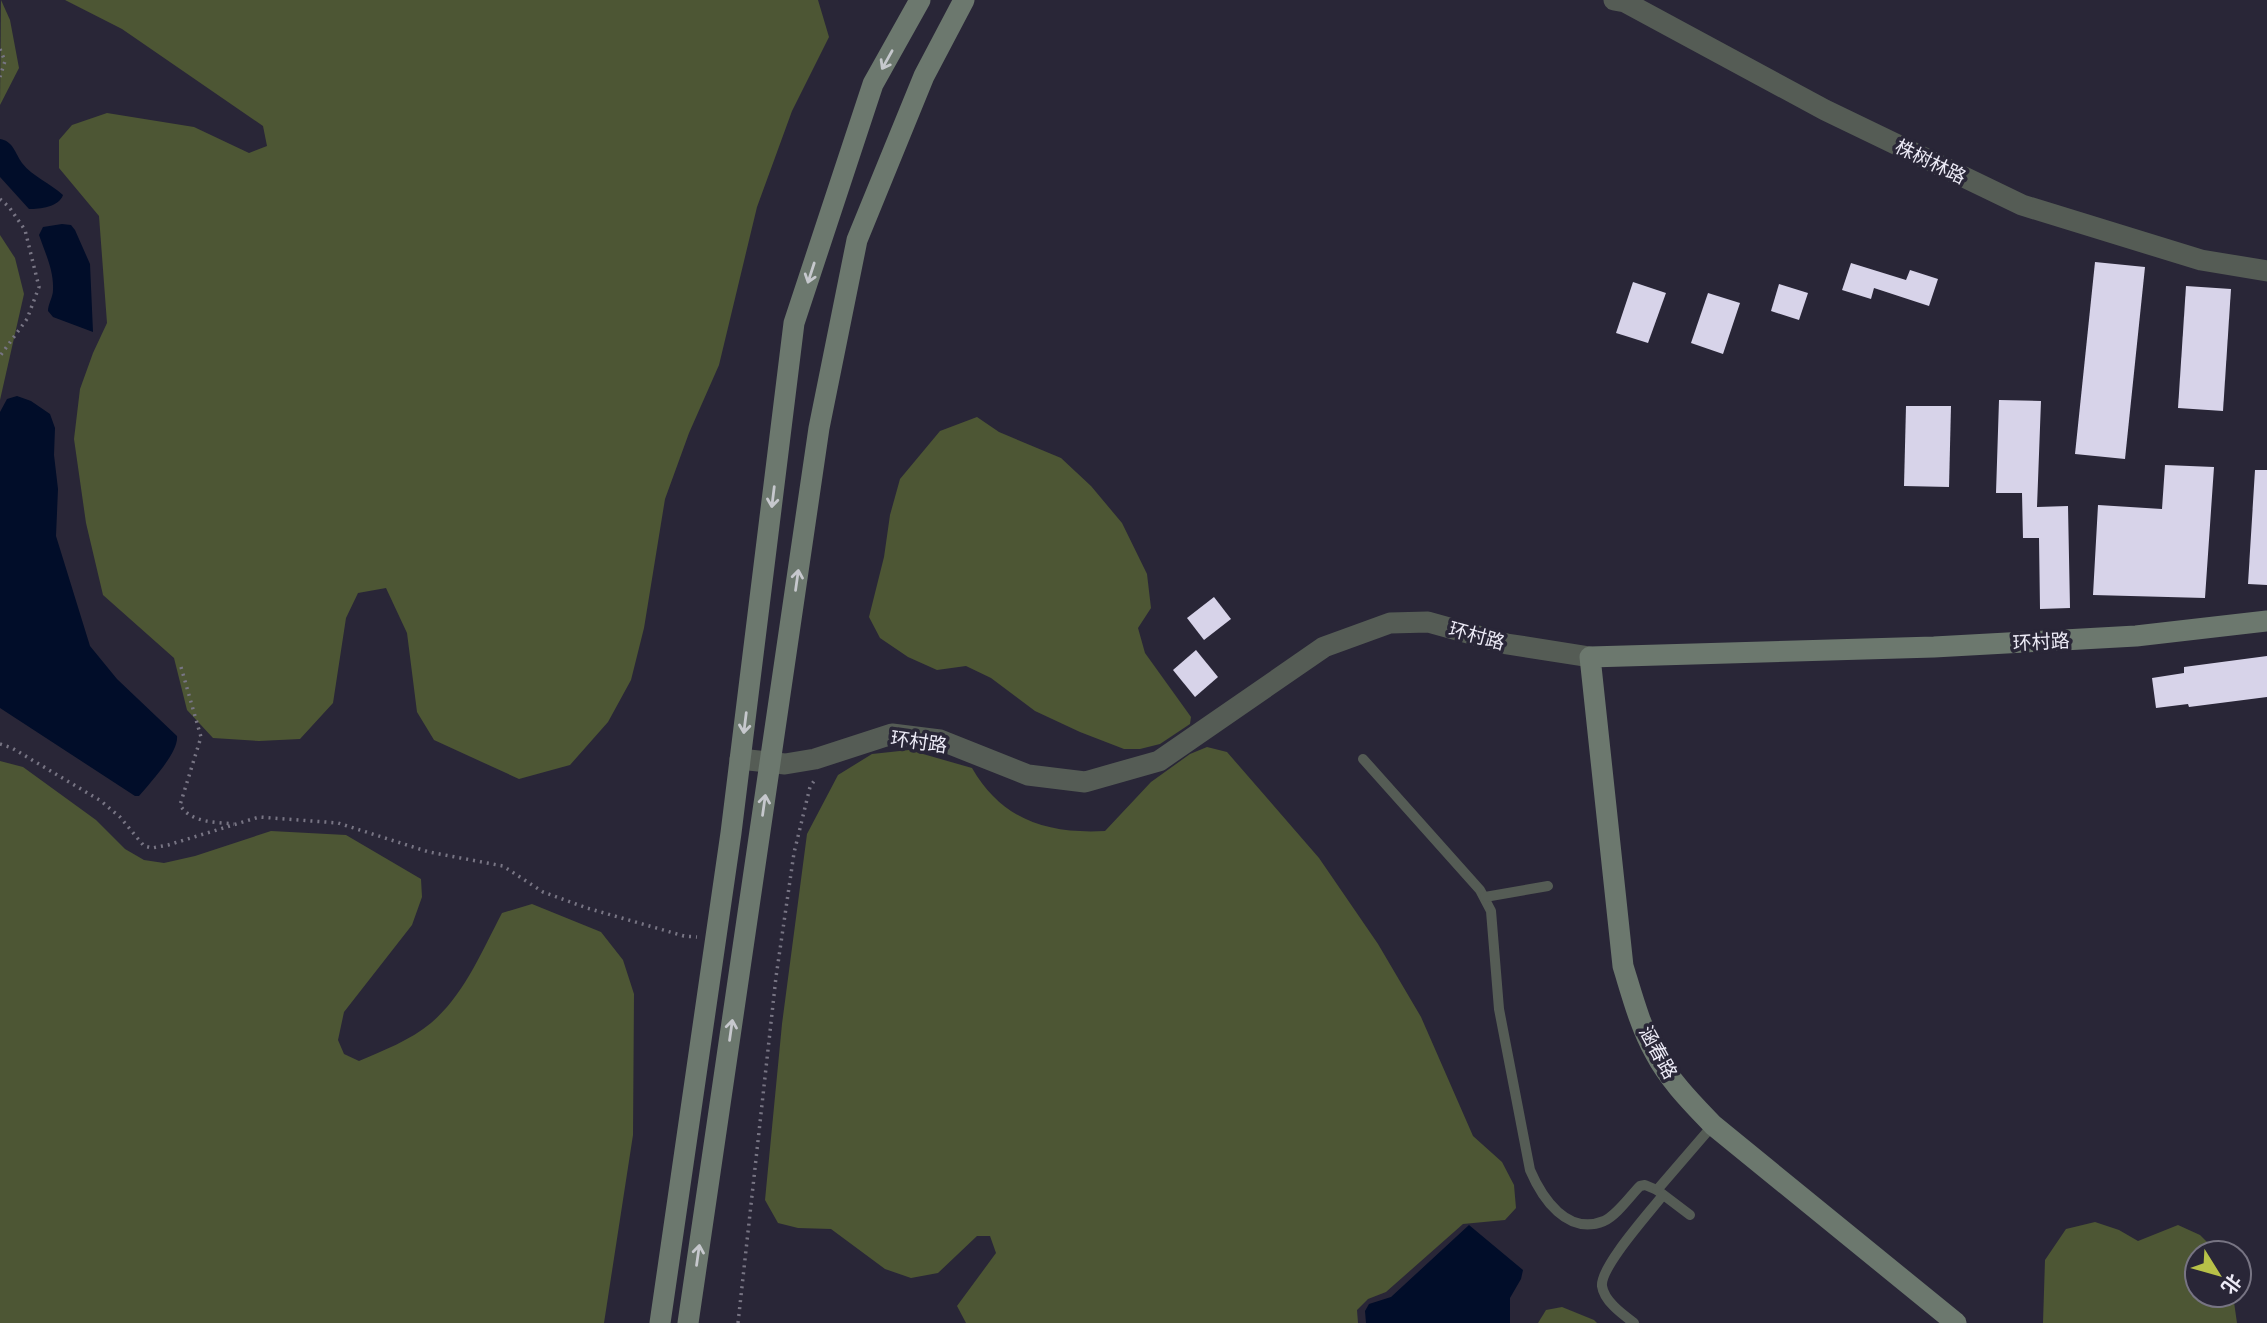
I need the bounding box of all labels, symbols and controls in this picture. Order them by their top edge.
one-way arrow [880,49,894,69]
street label: 株树林路 [1892,134,1970,188]
one-way arrow [803,262,816,284]
one-way arrow [766,485,779,508]
one-way arrow [790,569,803,592]
street label: 环村路 [1446,617,1508,653]
street label: 环村路 [2012,628,2070,654]
one-way arrow [738,711,751,734]
street label: 环村路 [889,726,949,756]
one-way arrow [757,794,770,817]
one-way arrow [724,1019,737,1042]
street label: 涵春路 [1635,1021,1683,1083]
north arrow [2183,1239,2253,1309]
one-way arrow [691,1245,704,1267]
text: 北 [2217,1270,2247,1299]

